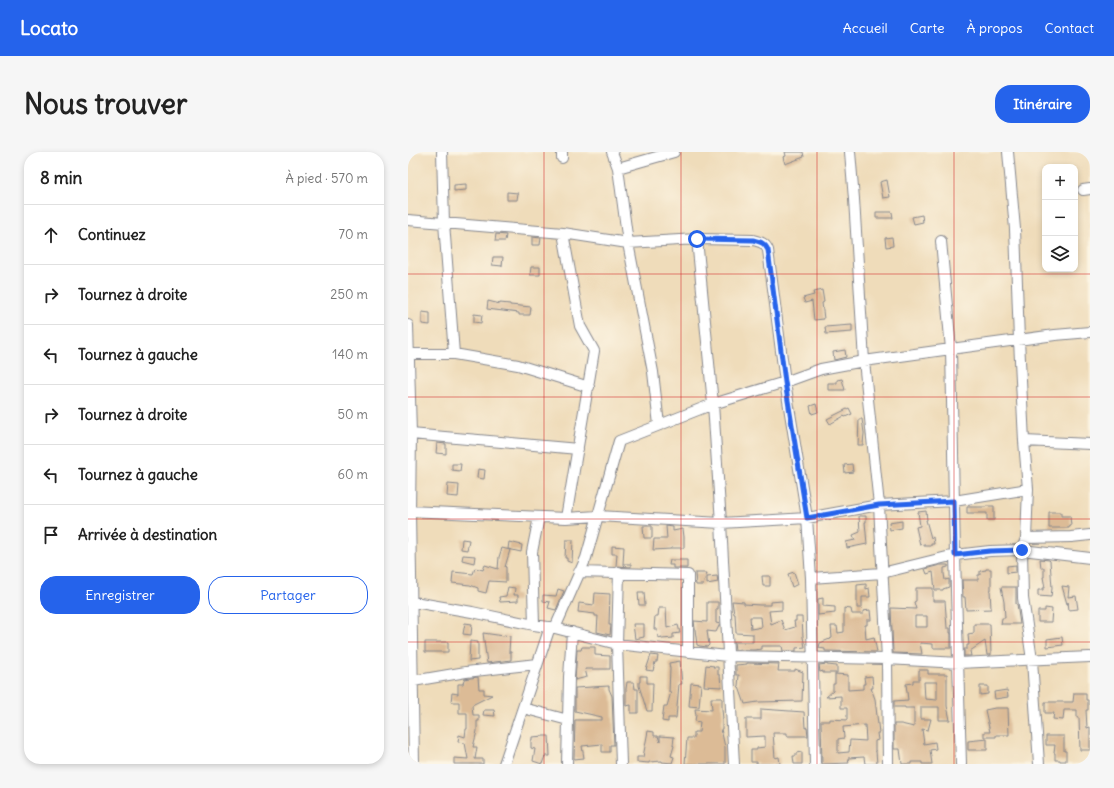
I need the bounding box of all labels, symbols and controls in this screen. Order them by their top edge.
text: Locato [20,16,78,40]
text: Accueil [843,19,888,37]
text: Carte [910,19,945,37]
text: À propos [967,19,1023,37]
text: Contact [1045,19,1094,37]
button: Itinéraire [995,85,1090,123]
text: Nous trouver [24,86,187,122]
map controls [1042,164,1078,272]
button: + [1042,164,1078,200]
text: 8 min [40,167,82,189]
text: À pied · 570 m [286,170,368,187]
button: − [1042,200,1078,236]
icon: ahead [40,224,62,246]
text: Continuez [78,225,146,244]
text: 70 m [339,226,368,243]
route start [688,230,706,248]
button: layers [1042,236,1078,272]
icon: right [40,284,62,306]
text: Tournez à droite [78,285,187,304]
text: 250 m [330,286,368,303]
icon: left [40,344,62,366]
text: Tournez à gauche [78,345,198,364]
text: 140 m [332,346,368,363]
icon: right [40,404,62,426]
text: Tournez à droite [78,405,187,424]
text: 50 m [337,406,368,423]
icon: left [40,464,62,486]
text: Tournez à gauche [78,465,198,484]
text: 60 m [337,466,368,483]
icon: arrive [40,524,62,546]
text: Arrivée à destination [78,525,217,544]
route end [1013,541,1031,559]
button: Enregistrer [40,576,200,614]
button: Partager [208,576,368,614]

